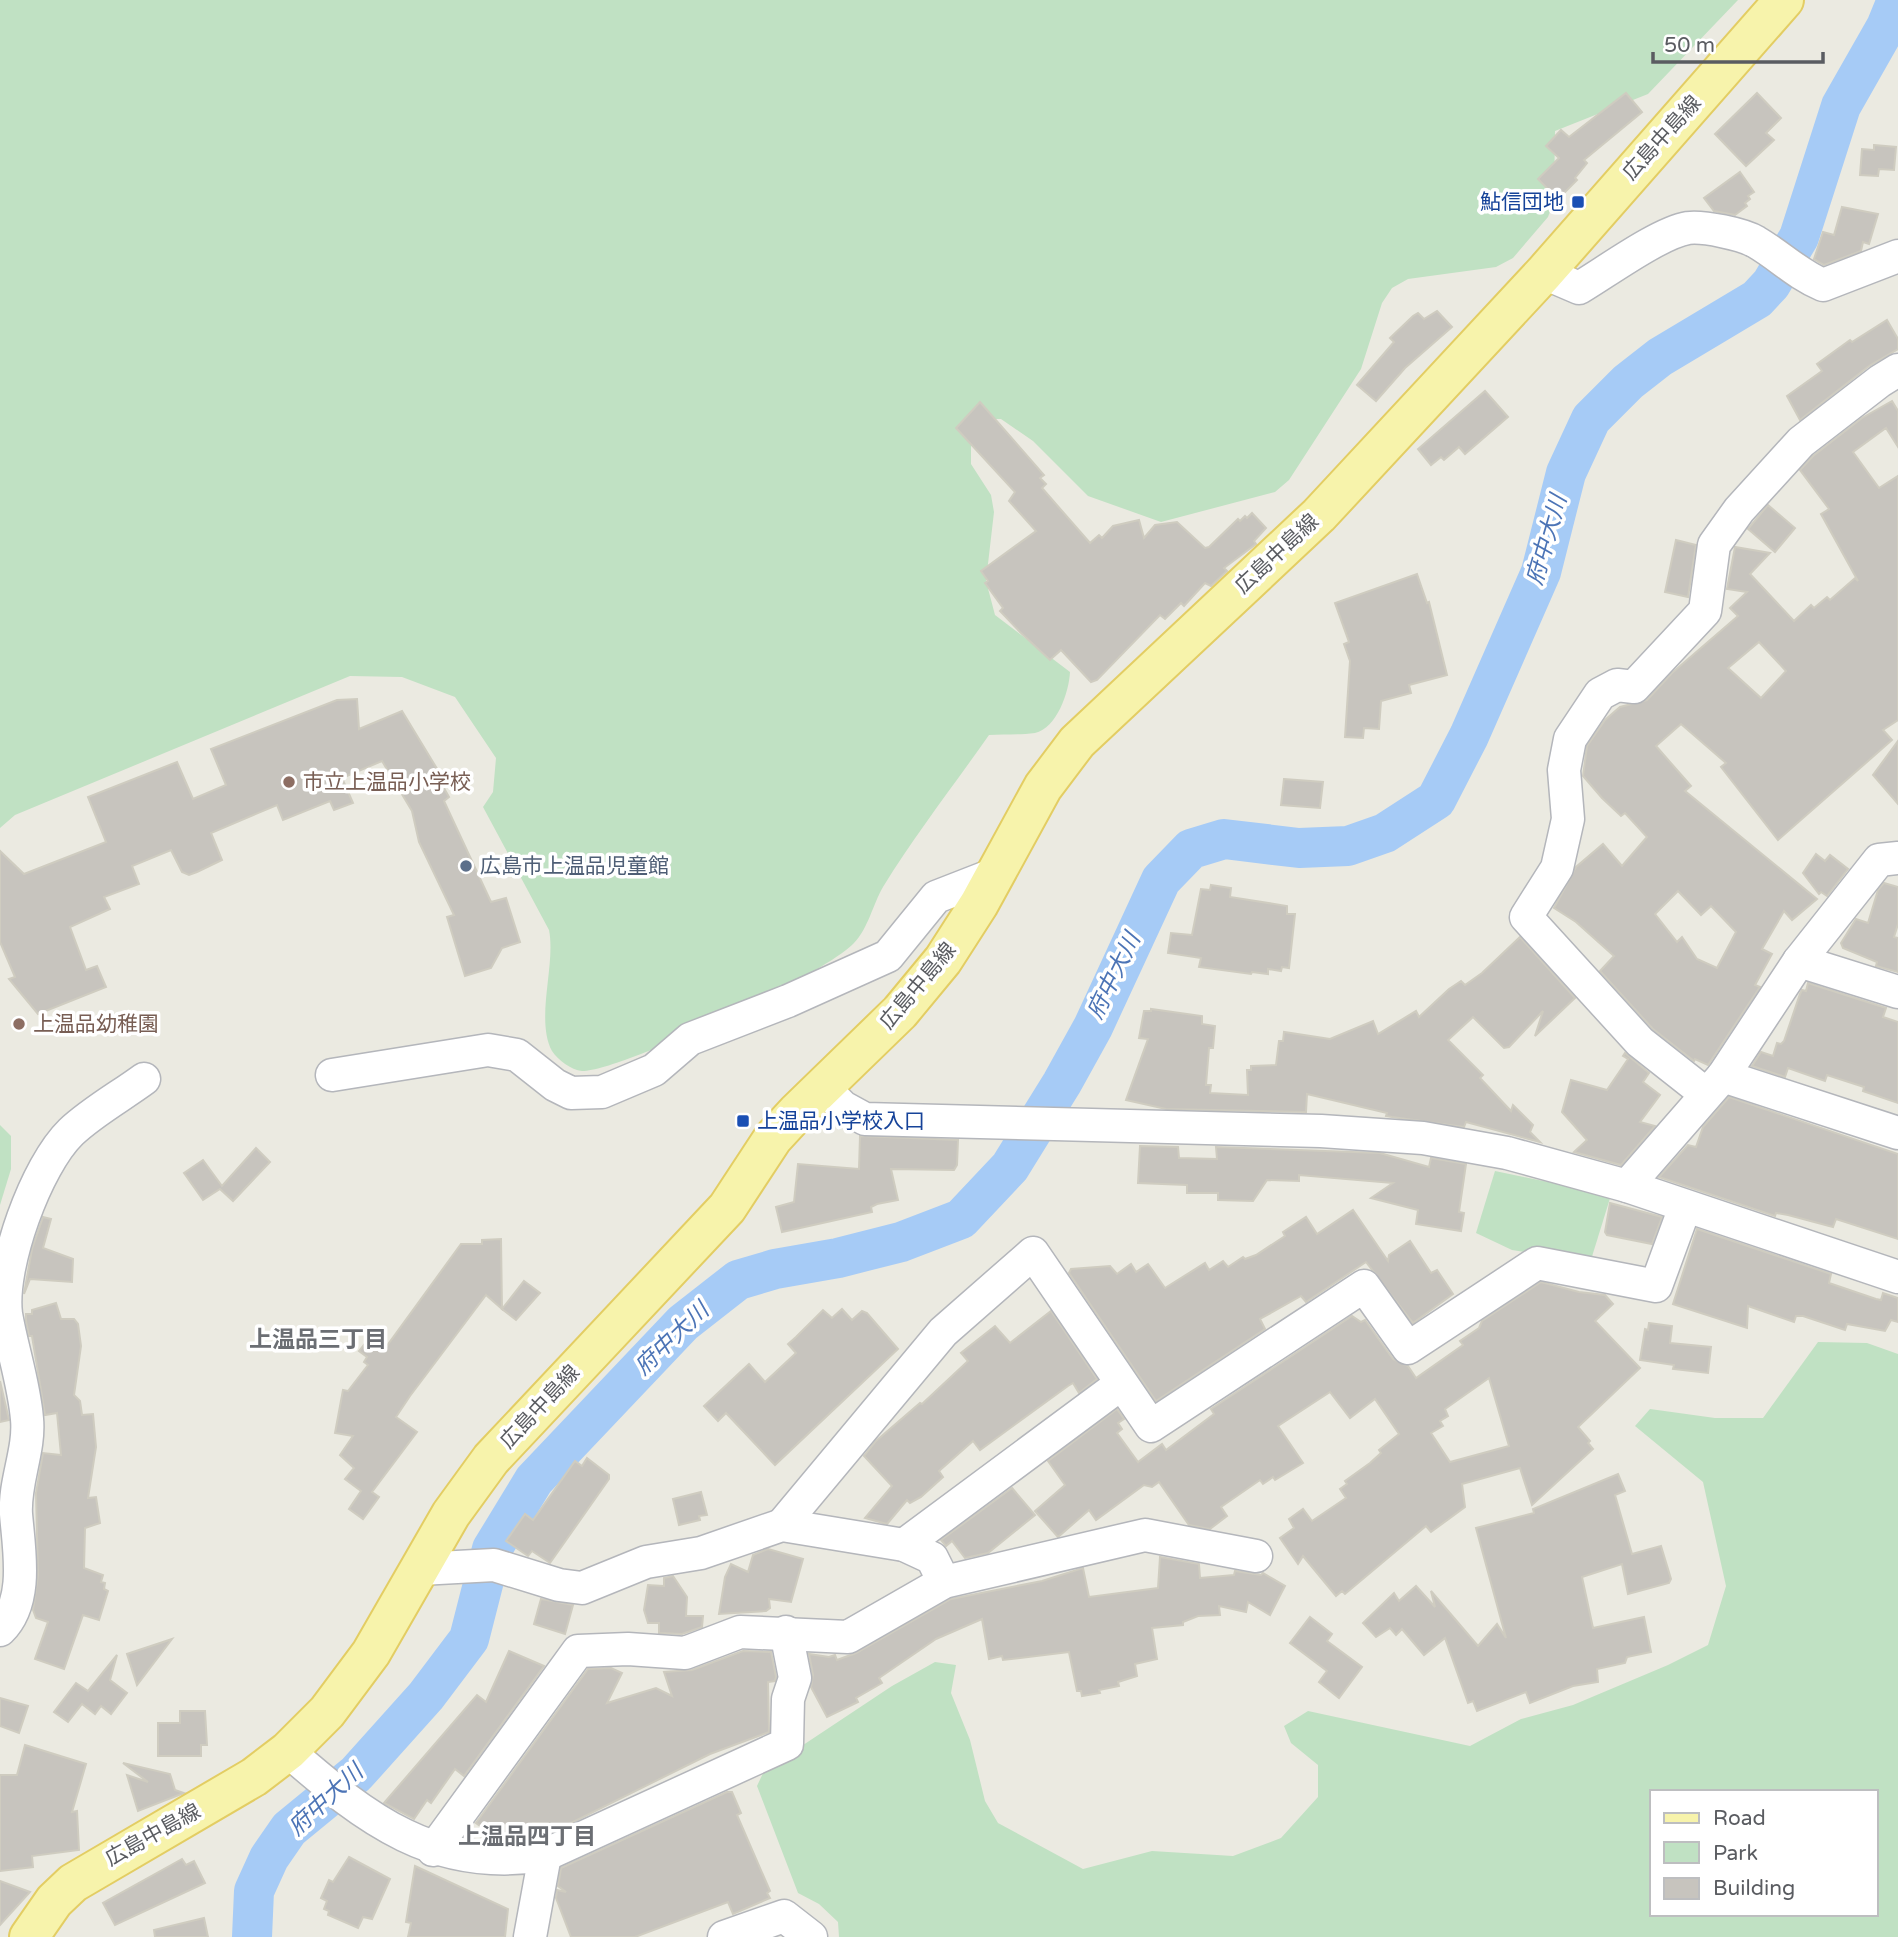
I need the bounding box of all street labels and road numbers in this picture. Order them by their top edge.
street label: 広島中島線 [1618,91,1706,185]
street label: 広島中島線 [1230,509,1324,599]
street label: 広島中島線 [875,938,961,1034]
street label: 広島中島線 [495,1360,585,1454]
street label: 広島中島線 [101,1799,205,1871]

